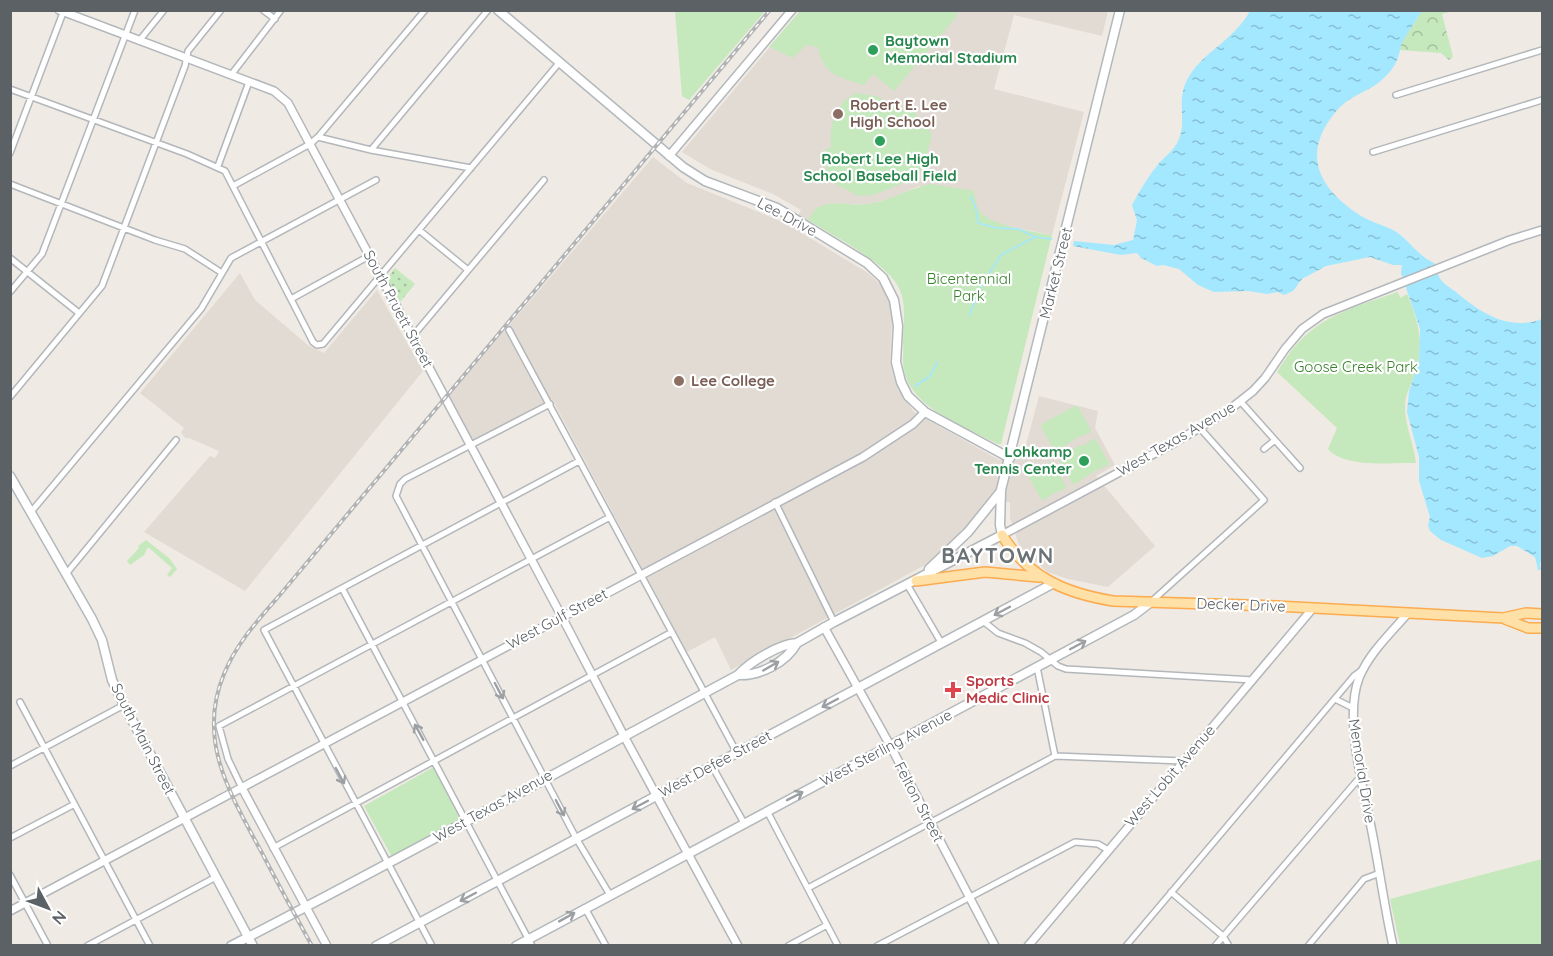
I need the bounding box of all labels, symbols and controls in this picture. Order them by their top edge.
place label: Baytown Memorial Stadium [885,31,1017,67]
marker: Baytown Memorial Stadium [866,43,880,57]
place label: Robert E. Lee High School [850,95,948,131]
marker: Robert E. Lee High School [831,107,845,121]
marker: Robert Lee High School Baseball Field [873,134,887,148]
place label: Robert Lee High School Baseball Field [803,149,957,185]
street label: Lee Drive [754,193,820,240]
street label: Market Street [1035,225,1076,321]
street label: South Pruett Street [359,247,438,371]
park label: Bicentennial Park [927,269,1011,305]
park label: Goose Creek Park [1294,357,1418,376]
place label: Lee College [691,371,775,390]
marker: Lee College [672,374,686,388]
street label: West Texas Avenue [1113,397,1238,480]
place label: Lohkamp Tennis Center [974,442,1072,478]
marker: Lohkamp Tennis Center [1077,454,1091,468]
district label: BAYTOWN [941,542,1055,568]
street label: West Gulf Street [503,584,611,653]
street label: Decker Drive [1196,593,1286,616]
one-way arrow [994,605,1011,617]
one-way arrow [1069,639,1086,651]
one-way arrow [762,660,779,672]
place label: Sports Medic Clinic [966,671,1050,707]
street label: South Main Street [107,680,180,798]
one-way arrow [494,681,505,699]
marker: Sports Medic Clinic [944,681,962,699]
one-way arrow [822,697,839,709]
street label: West Sterling Avenue [817,705,955,790]
street label: Memorial Drive [1345,717,1380,824]
street label: West Lobit Avenue [1120,721,1219,831]
one-way arrow [413,723,424,741]
street label: West Defee Street [655,726,775,801]
street label: Felton Street [890,758,948,845]
street label: West Texas Avenue [430,765,556,846]
one-way arrow [335,767,347,785]
one-way arrow [786,790,803,802]
one-way arrow [554,799,566,816]
one-way arrow [631,799,649,811]
north arrow [18,878,78,938]
one-way arrow [459,892,477,903]
text: N [48,907,71,929]
one-way arrow [558,911,575,923]

